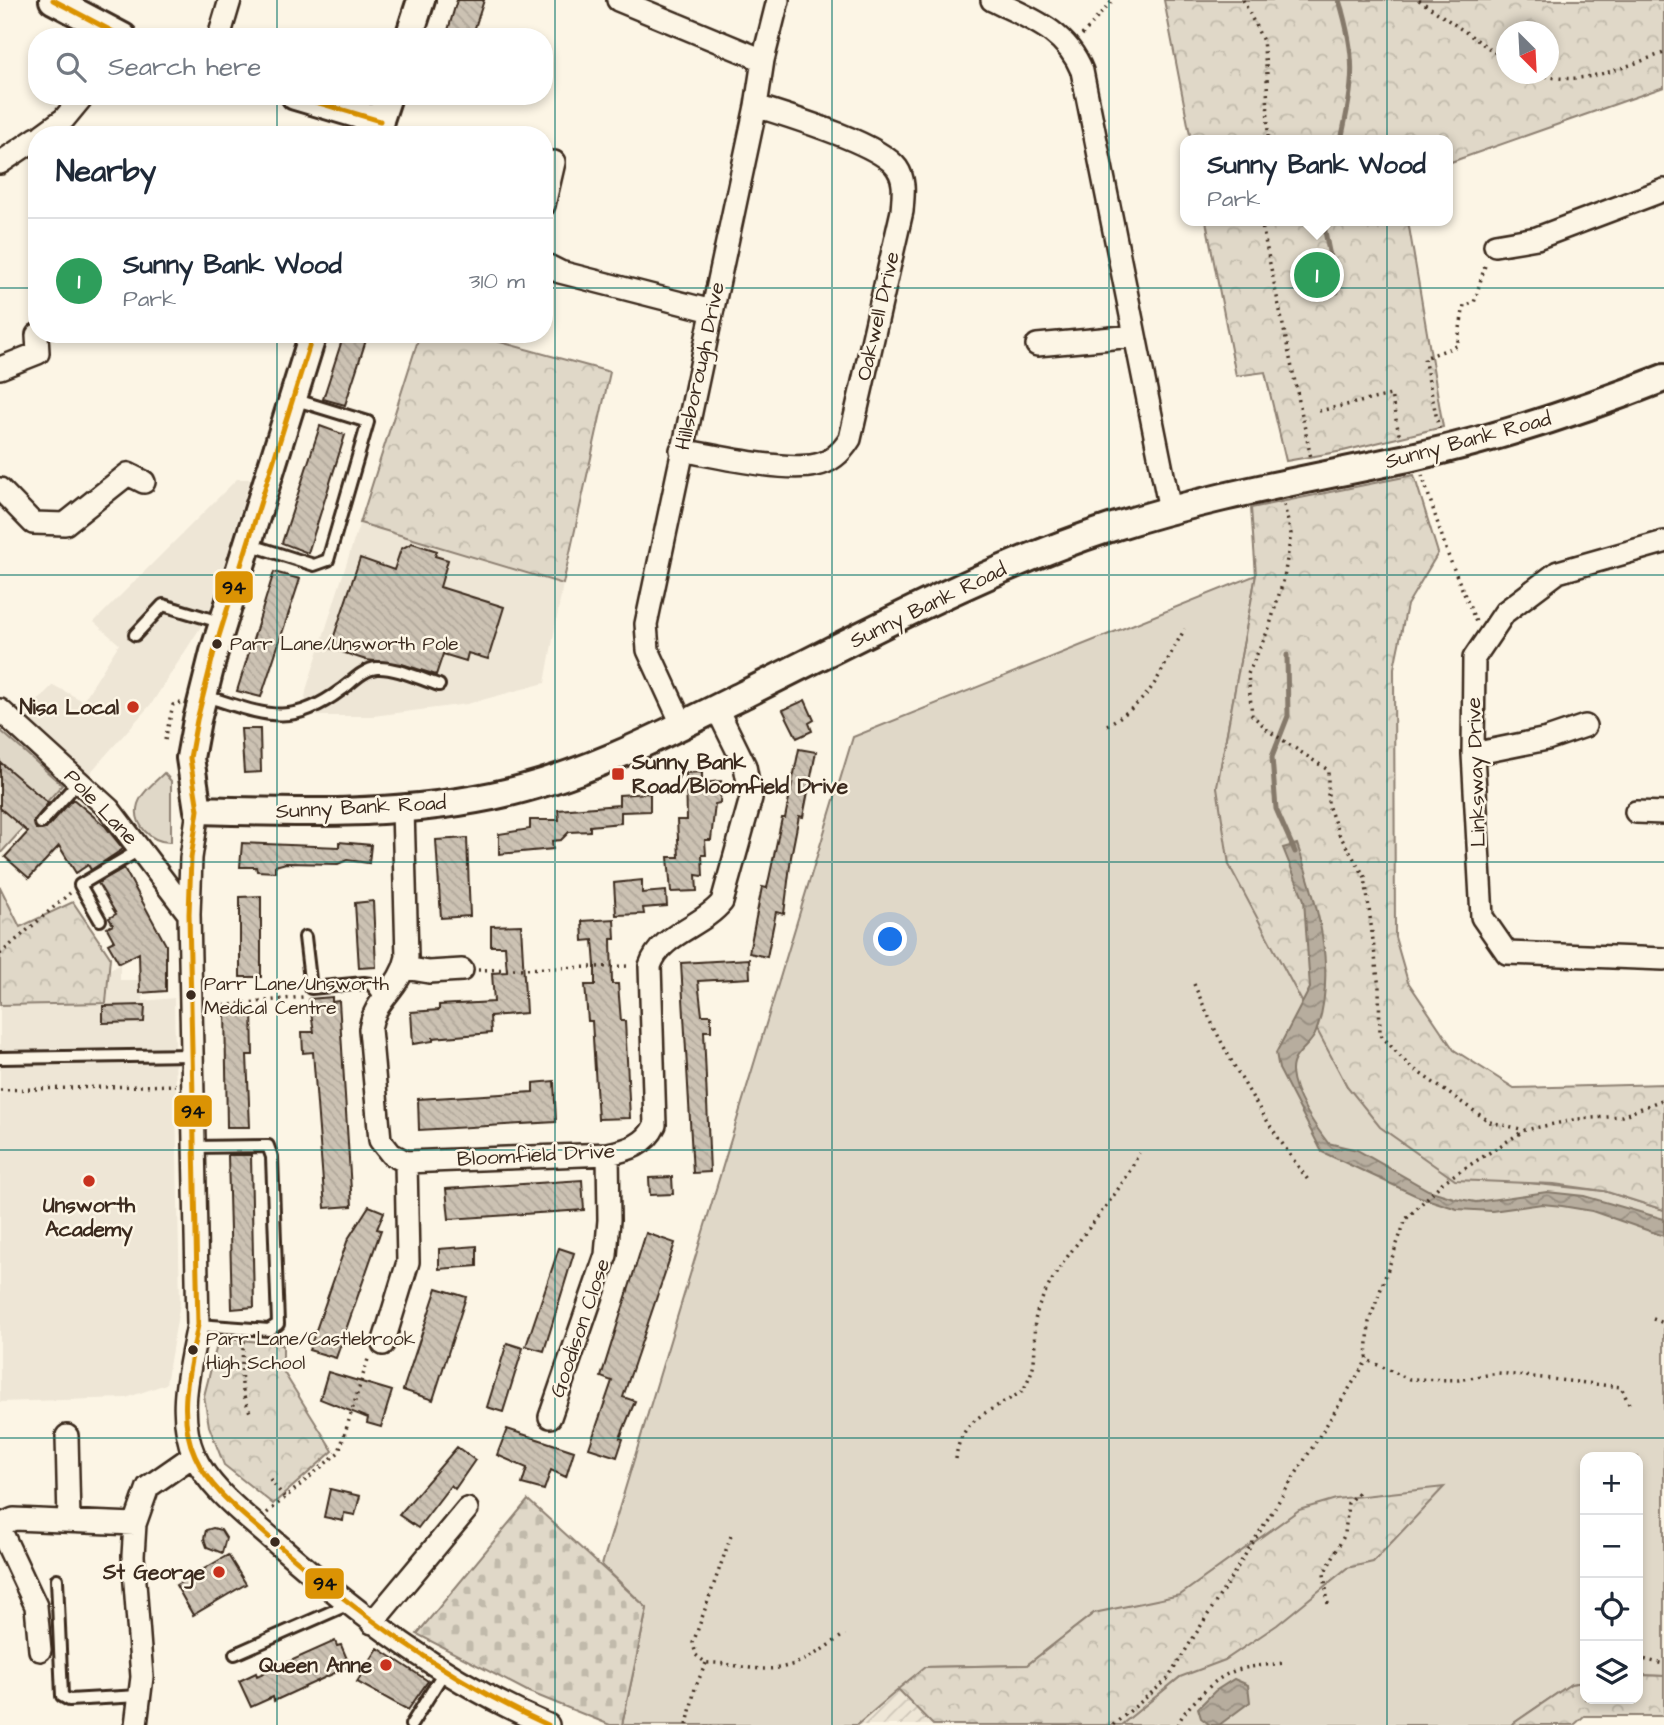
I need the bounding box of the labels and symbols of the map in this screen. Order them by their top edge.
north arrow [1496,21,1559,84]
street label: Oakwell Drive [849,249,907,383]
pin: 1 [1294,249,1340,301]
street label: Hillsborough Drive [668,279,734,453]
street label: Sunny Bank Road [1382,404,1555,478]
street label: Sunny Bank Road [845,554,1012,657]
line badge: 94 [214,570,254,604]
text: 94 [222,575,246,602]
place label: Parr Lane/Unsworth Pole [230,631,459,658]
marker: Parr Lane/Unsworth Pole [210,637,224,651]
place label: Nisa Local [19,693,120,722]
street label: Linksway Drive [1459,697,1495,847]
marker: Nisa Local [125,699,141,715]
place label: Sunny Bank Road/Bloomfield Drive [631,748,849,801]
street label: Pole Lane [57,763,145,851]
marker: Sunny Bank Road/Bloomfield Drive [610,766,626,782]
street label: Sunny Bank Road [275,788,447,828]
your location [873,922,907,956]
place label: Parr Lane/Unsworth Medical Centre [204,971,390,1022]
marker: Parr Lane/Unsworth Medical Centre [184,988,198,1002]
line badge: 94 [173,1094,213,1128]
text: 94 [181,1099,205,1126]
street label: Bloomfield Drive [456,1136,616,1174]
marker: Unsworth Academy [81,1173,97,1189]
place label: Unsworth Academy [43,1191,136,1247]
street label: Goodison Close [543,1255,617,1401]
place label: Parr Lane/Castlebrook High School [206,1326,416,1378]
marker: Parr Lane/Castlebrook High School [186,1343,200,1357]
unlabelled marker [268,1535,282,1549]
place label: St George [102,1558,206,1589]
marker: St George [211,1564,227,1580]
line badge: 94 [304,1567,345,1600]
text: 94 [313,1571,337,1598]
place label: Queen Anne [259,1651,373,1680]
marker: Queen Anne [378,1657,394,1673]

